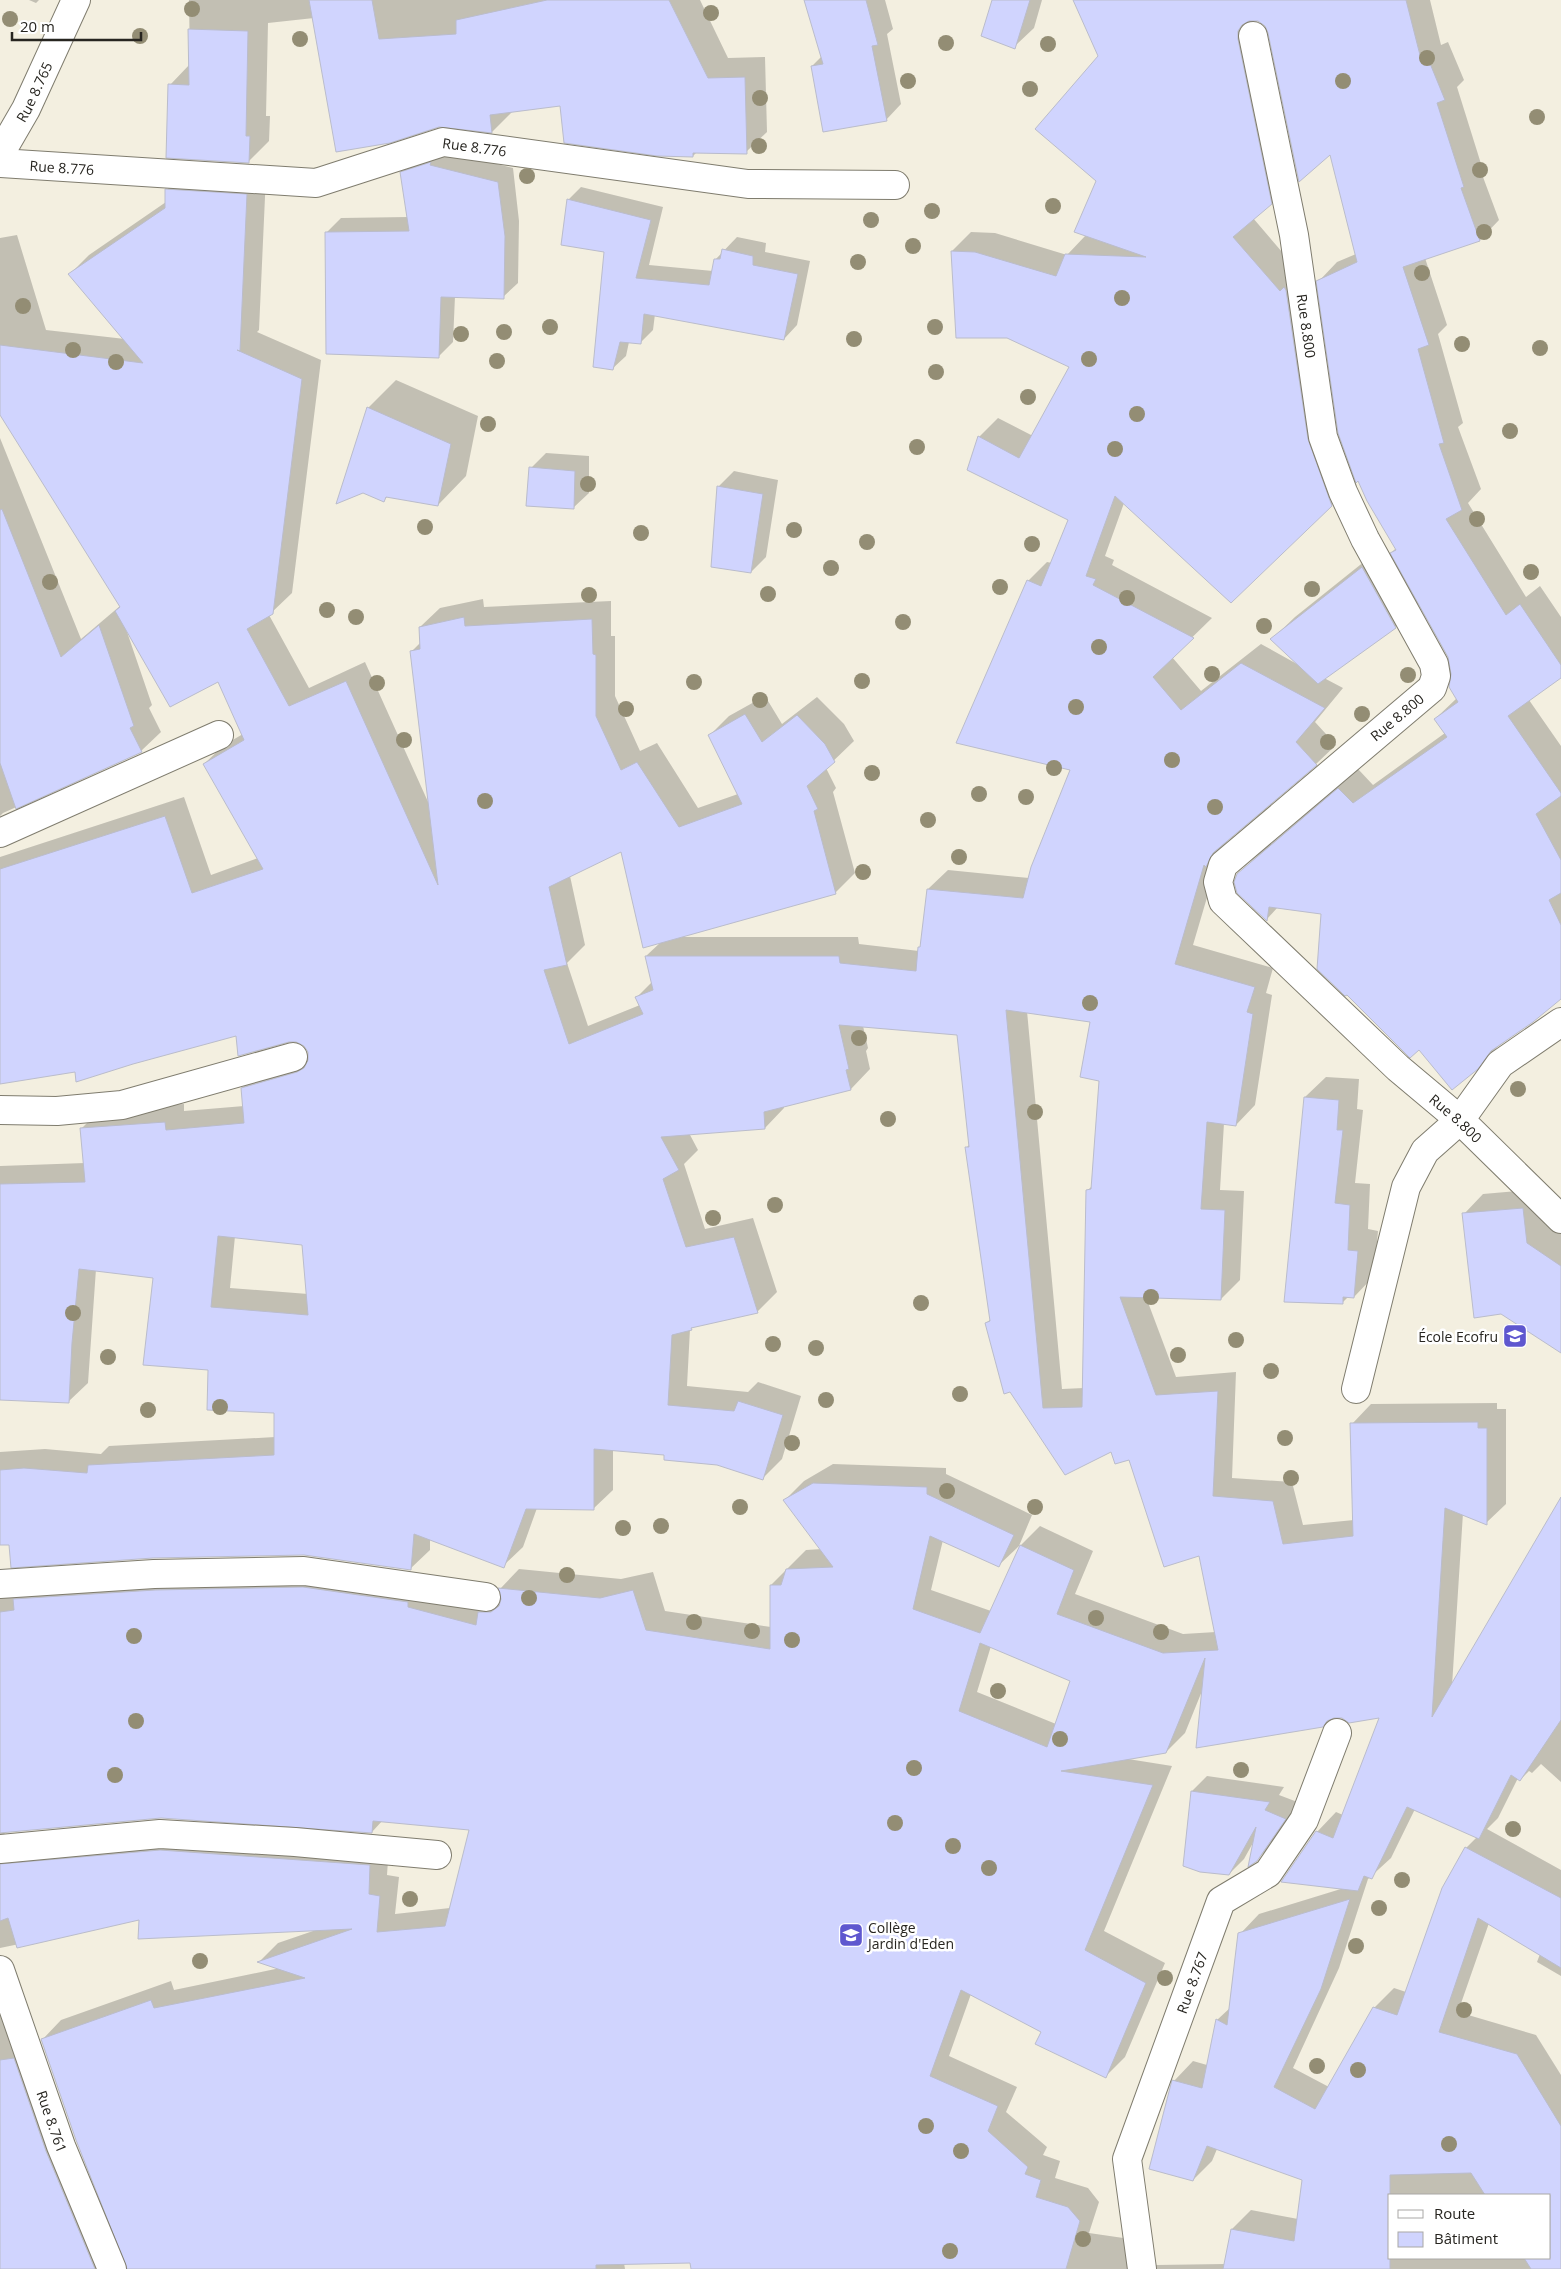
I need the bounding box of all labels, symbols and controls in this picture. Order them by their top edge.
scale bar [12,10,141,42]
text: 20 m [20,16,55,36]
street label: Rue 8.765 [11,58,56,125]
street label: Rue 8.776 [441,133,508,160]
street label: Rue 8.776 [29,155,95,178]
street label: Rue 8.800 [1293,293,1321,359]
street label: Rue 8.800 [1366,689,1428,745]
street label: Rue 8.800 [1426,1089,1487,1146]
school or university icon: École Ecofru [1502,1323,1528,1349]
place label: École Ecofru [1418,1327,1498,1346]
place label: Collège Jardin d'Eden [866,1918,954,1953]
school or university icon: Collège Jardin d'Eden [838,1922,864,1948]
street label: Rue 8.767 [1171,1949,1211,2016]
street label: Rue 8.761 [33,2088,72,2155]
legend [1388,2194,1551,2259]
text: Route [1434,2203,1475,2223]
text: Bâtiment [1434,2228,1498,2248]

